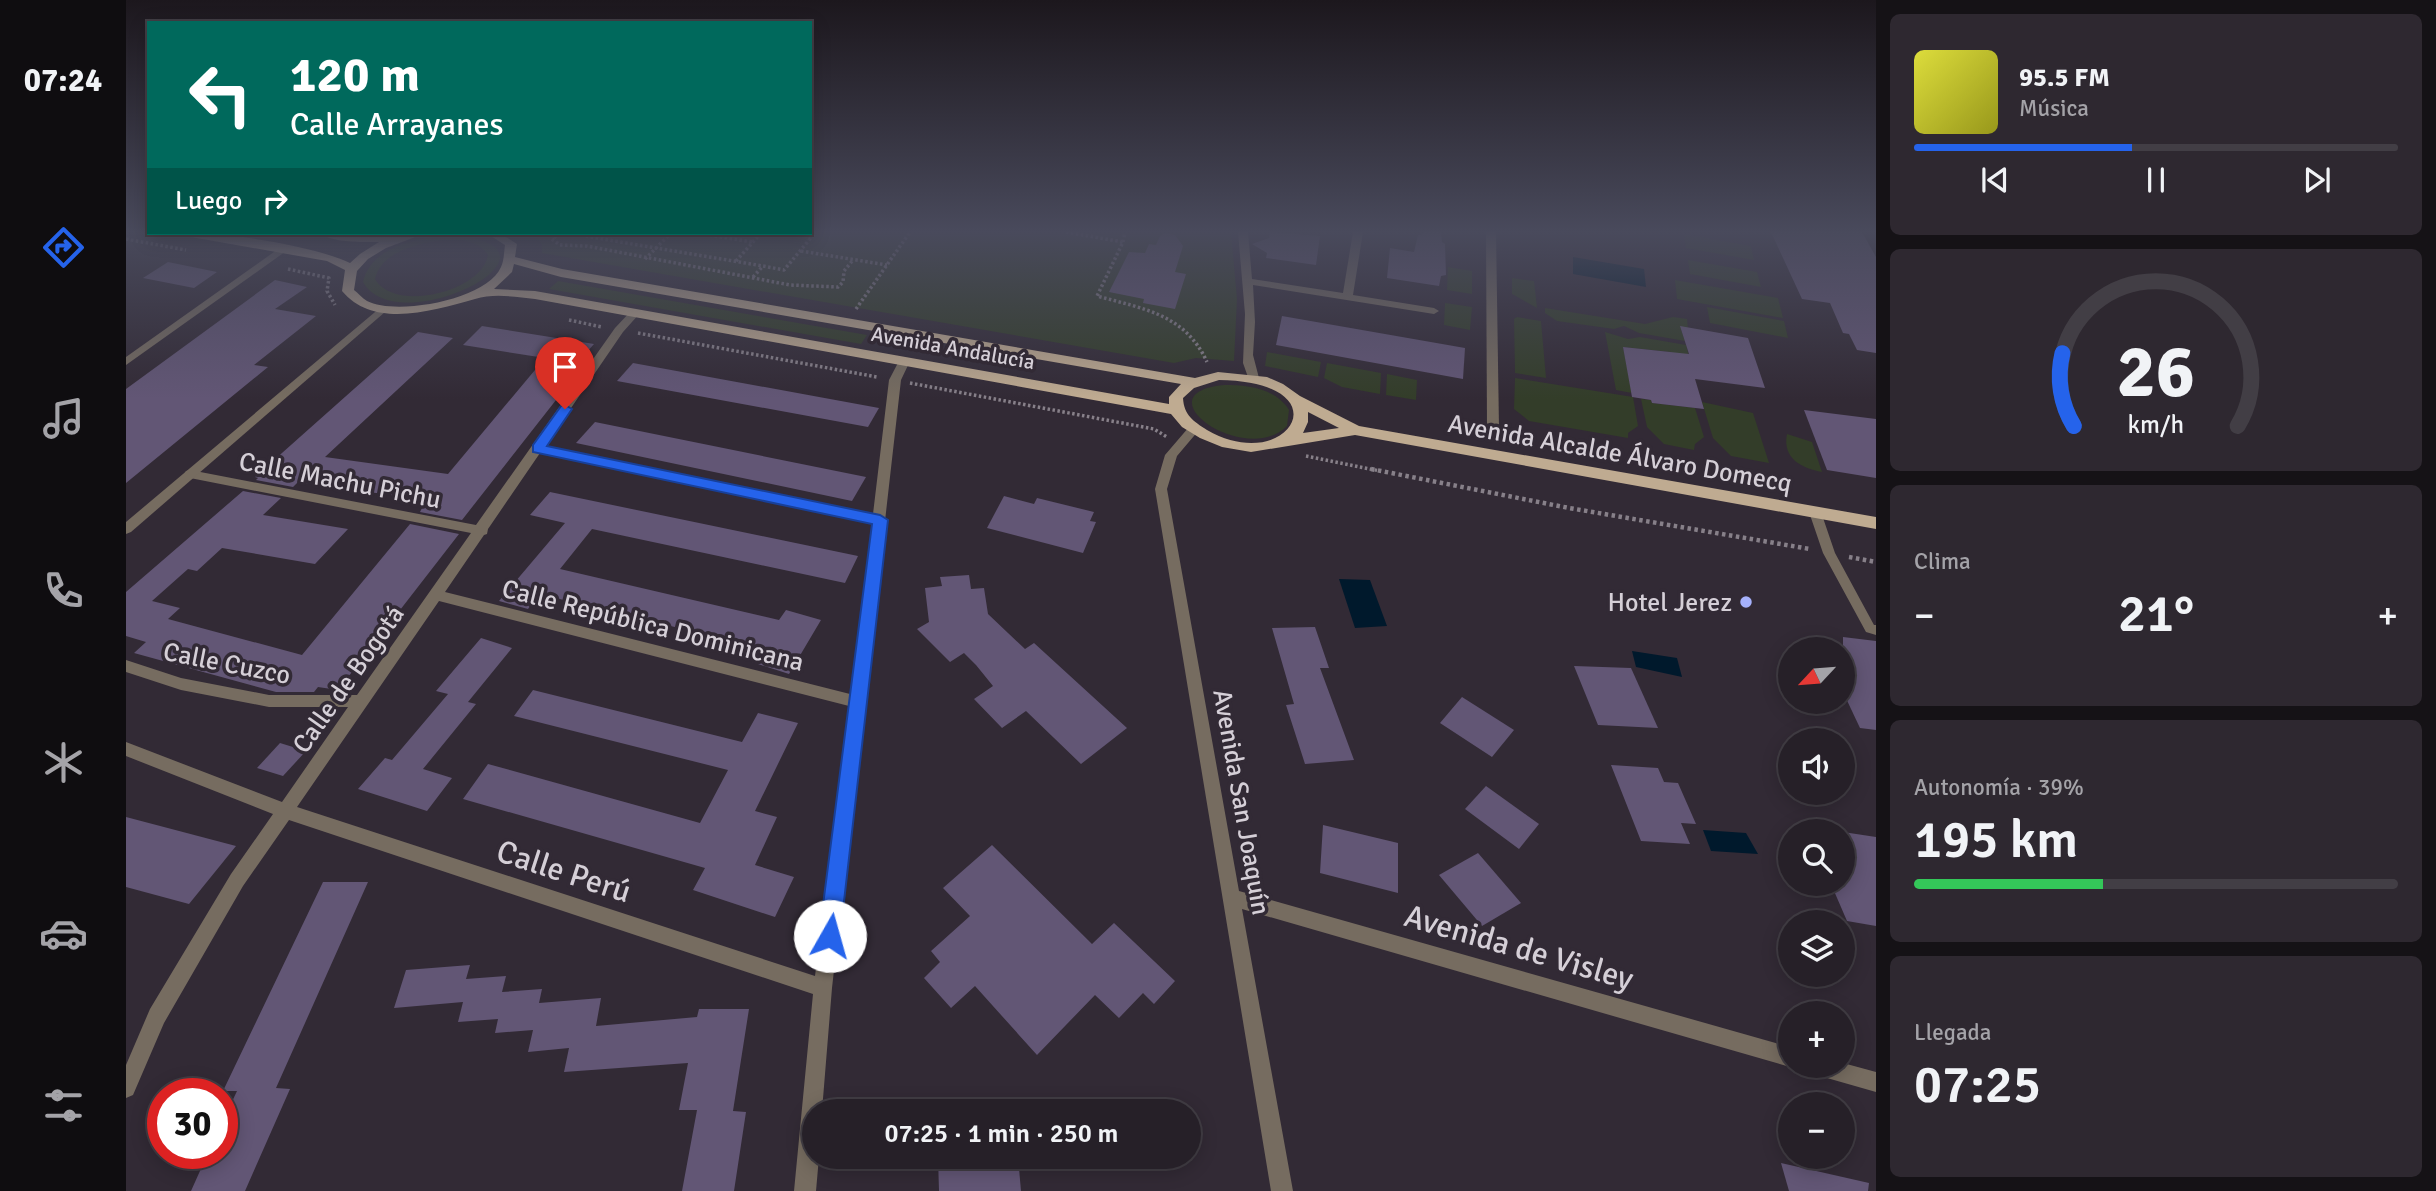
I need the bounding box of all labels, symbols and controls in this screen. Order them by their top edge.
text: 120 m [290,45,420,105]
icon: left [175,49,266,140]
text: 07:24 [24,61,102,100]
text: 95.5 FM [2019,62,2110,94]
text: Música [2019,94,2089,123]
text: Calle Arrayanes [290,105,503,144]
icon: previous [1976,161,2014,199]
icon: pause [2137,161,2175,199]
icon: next [2298,161,2336,199]
icon: right [256,182,294,220]
text: Luego [175,185,242,217]
icon: directions [39,223,88,272]
street label: Avenida Andalucía [869,321,1037,375]
text: 26 [2117,329,2195,418]
pin [535,337,595,409]
icon: arrive [546,348,584,386]
icon: music [39,394,88,443]
street label: Avenida Alcalde Álvaro Domecq [1445,408,1794,500]
text: km/h [2128,409,2184,440]
street label: Calle Machu Pichu [236,446,444,516]
text: Clima [1914,547,1971,576]
icon: phone [39,566,88,615]
street label: Calle República Dominicana [498,573,807,679]
text: 21° [2118,582,2194,646]
place label: Hotel Jerez [1608,587,1732,619]
text: − [1914,592,1935,639]
text: + [2377,592,2398,639]
marker: Hotel Jerez [1738,594,1754,610]
street label: Calle de Bogotá [286,599,412,760]
street label: Calle Cuzco [161,636,293,692]
north arrow [1778,637,1855,714]
map controls [1778,637,1855,1169]
street label: Avenida San Joaquín [1205,687,1277,918]
button: sound [1778,728,1855,805]
icon: climate [39,738,88,787]
text: Autonomía · 39% [1914,773,2084,802]
text: 195 km [1914,808,2078,872]
button: search [1778,819,1855,896]
street label: Calle Perú [492,831,636,912]
street label: Avenida de Visley [1400,896,1638,999]
position arrow [793,899,867,973]
icon: car [39,909,88,958]
button: layers [1778,910,1855,987]
button: + [1778,1001,1855,1078]
text: Llegada [1914,1018,1991,1047]
text: 07:25 [1914,1053,2041,1117]
speed limit sign: 30 [147,1078,238,1169]
icon: filters [39,1081,88,1130]
button: − [1778,1092,1855,1169]
text: 07:25 · 1 min · 250 m [885,1118,1118,1150]

